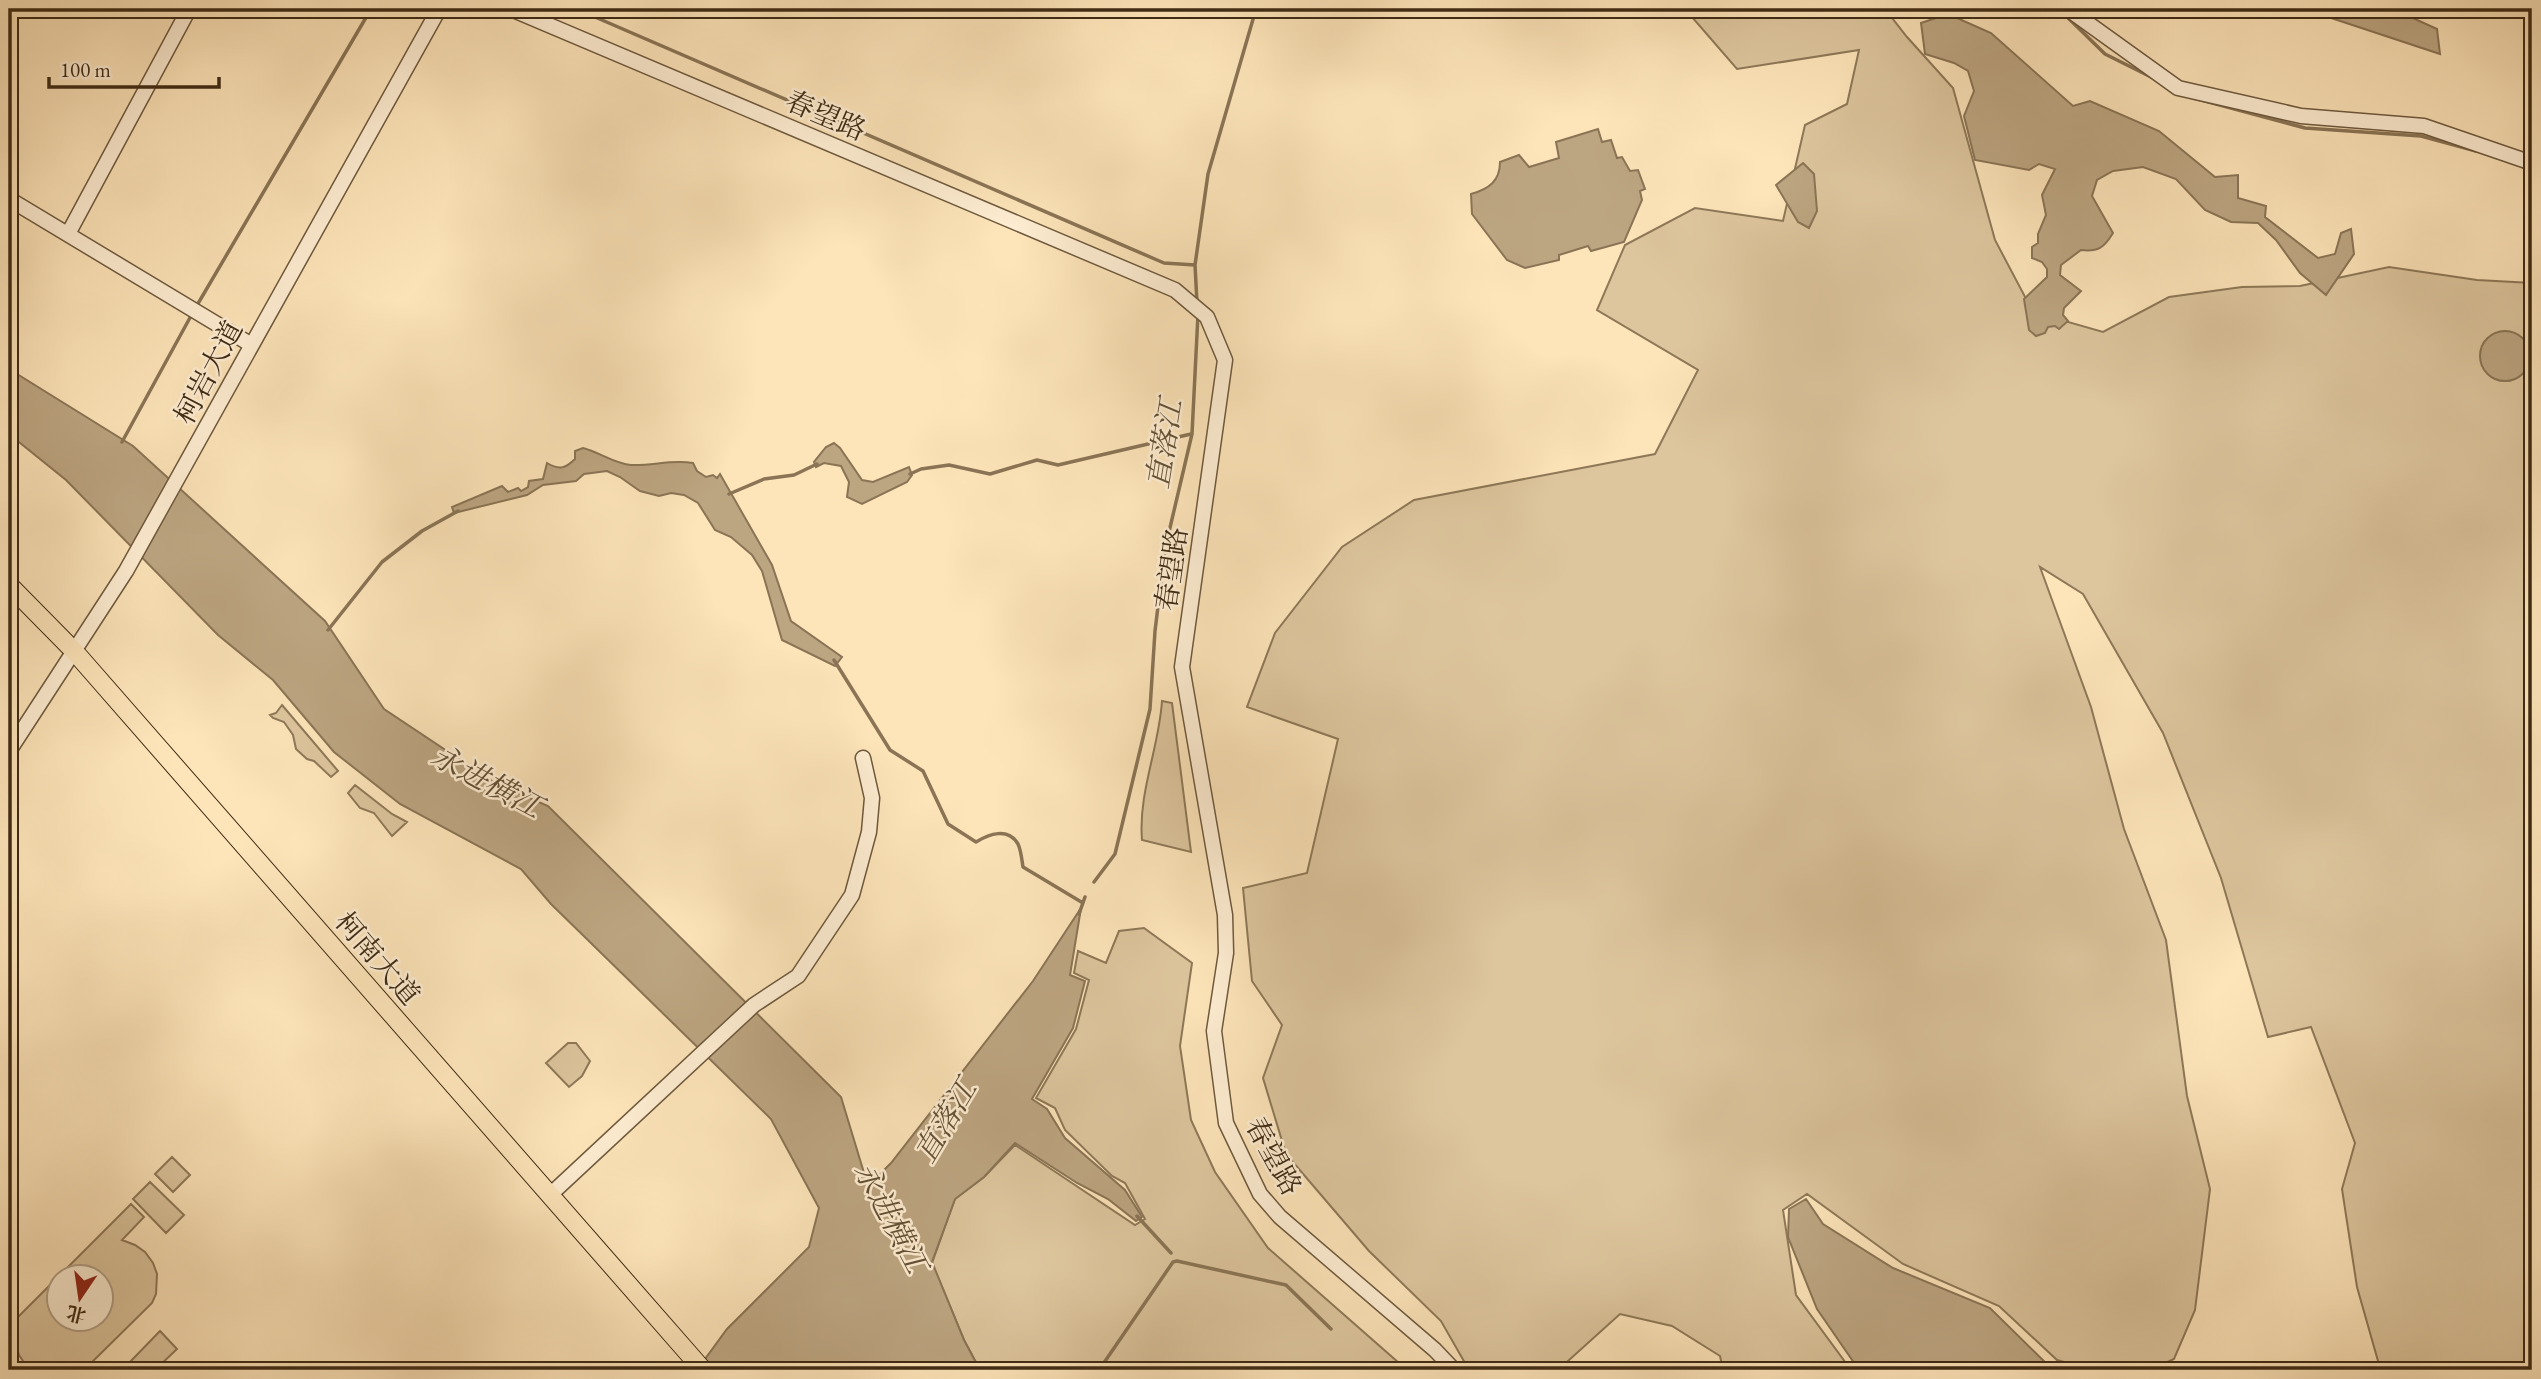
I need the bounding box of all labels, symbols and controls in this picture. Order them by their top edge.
scale bar [49,46,219,90]
text: 100 m [60,56,111,83]
street label: 春望路 [780,82,872,148]
street label: 柯岩大道 [166,314,250,430]
water label: 直落江 [1138,393,1191,491]
street label: 春望路 [1147,525,1195,613]
water label: 永进横江 [425,736,553,828]
street label: 柯南大道 [328,904,428,1012]
water label: 直落江 [905,1069,987,1170]
street label: 春望路 [1238,1111,1310,1201]
water label: 永进横江 [846,1155,938,1283]
north arrow [46,1264,116,1334]
text: 北 [64,1300,88,1328]

